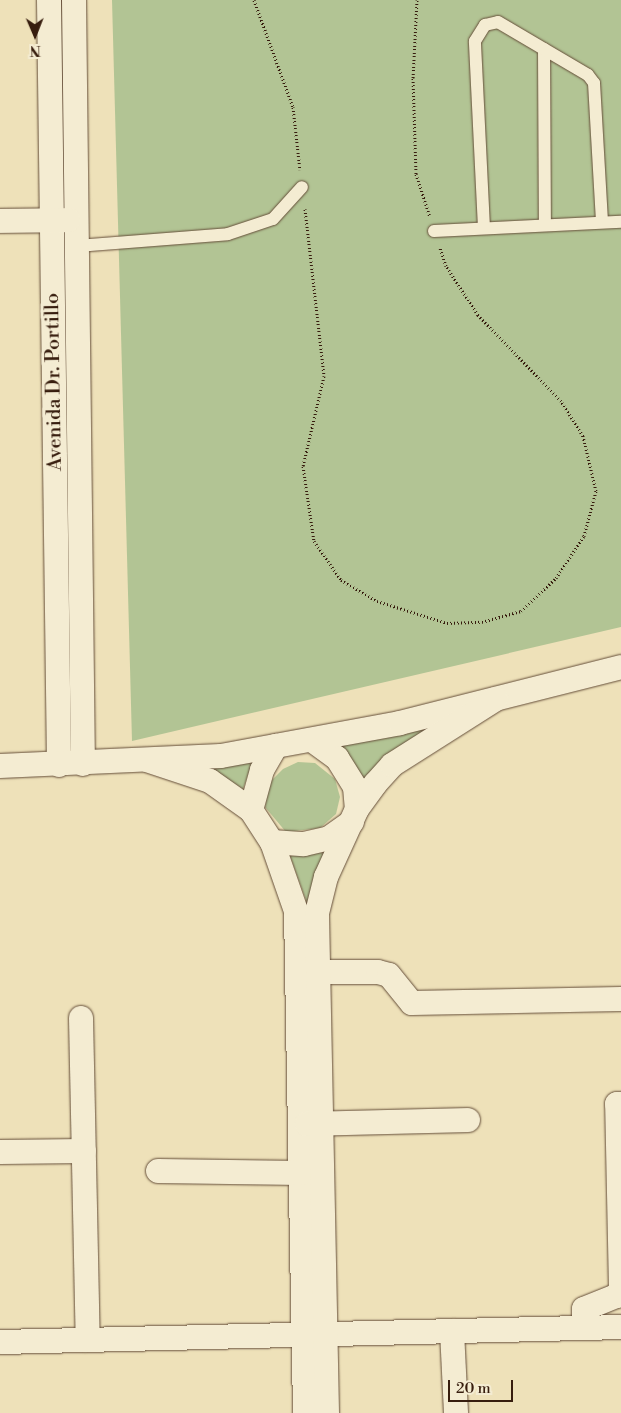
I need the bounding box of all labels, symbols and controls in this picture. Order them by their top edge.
north arrow [10,10,60,60]
text: N [30,41,41,59]
street label: Avenida Dr. Portillo [40,293,68,471]
scale bar [451,1370,516,1402]
text: 20 m [456,1379,491,1398]

